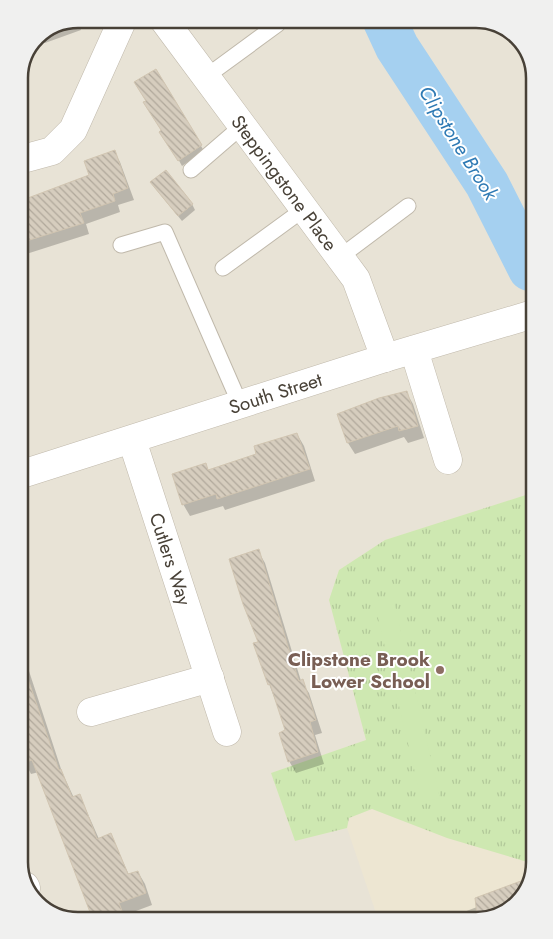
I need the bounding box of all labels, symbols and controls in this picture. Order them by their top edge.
water label: Clipstone Brook [411,80,506,207]
street label: Steppingstone Place [225,109,344,257]
street label: South Street [225,365,326,421]
street label: Cutlers Way [143,509,199,609]
place label: Clipstone Brook Lower School [288,646,430,695]
marker: Clipstone Brook Lower School [434,664,446,676]

